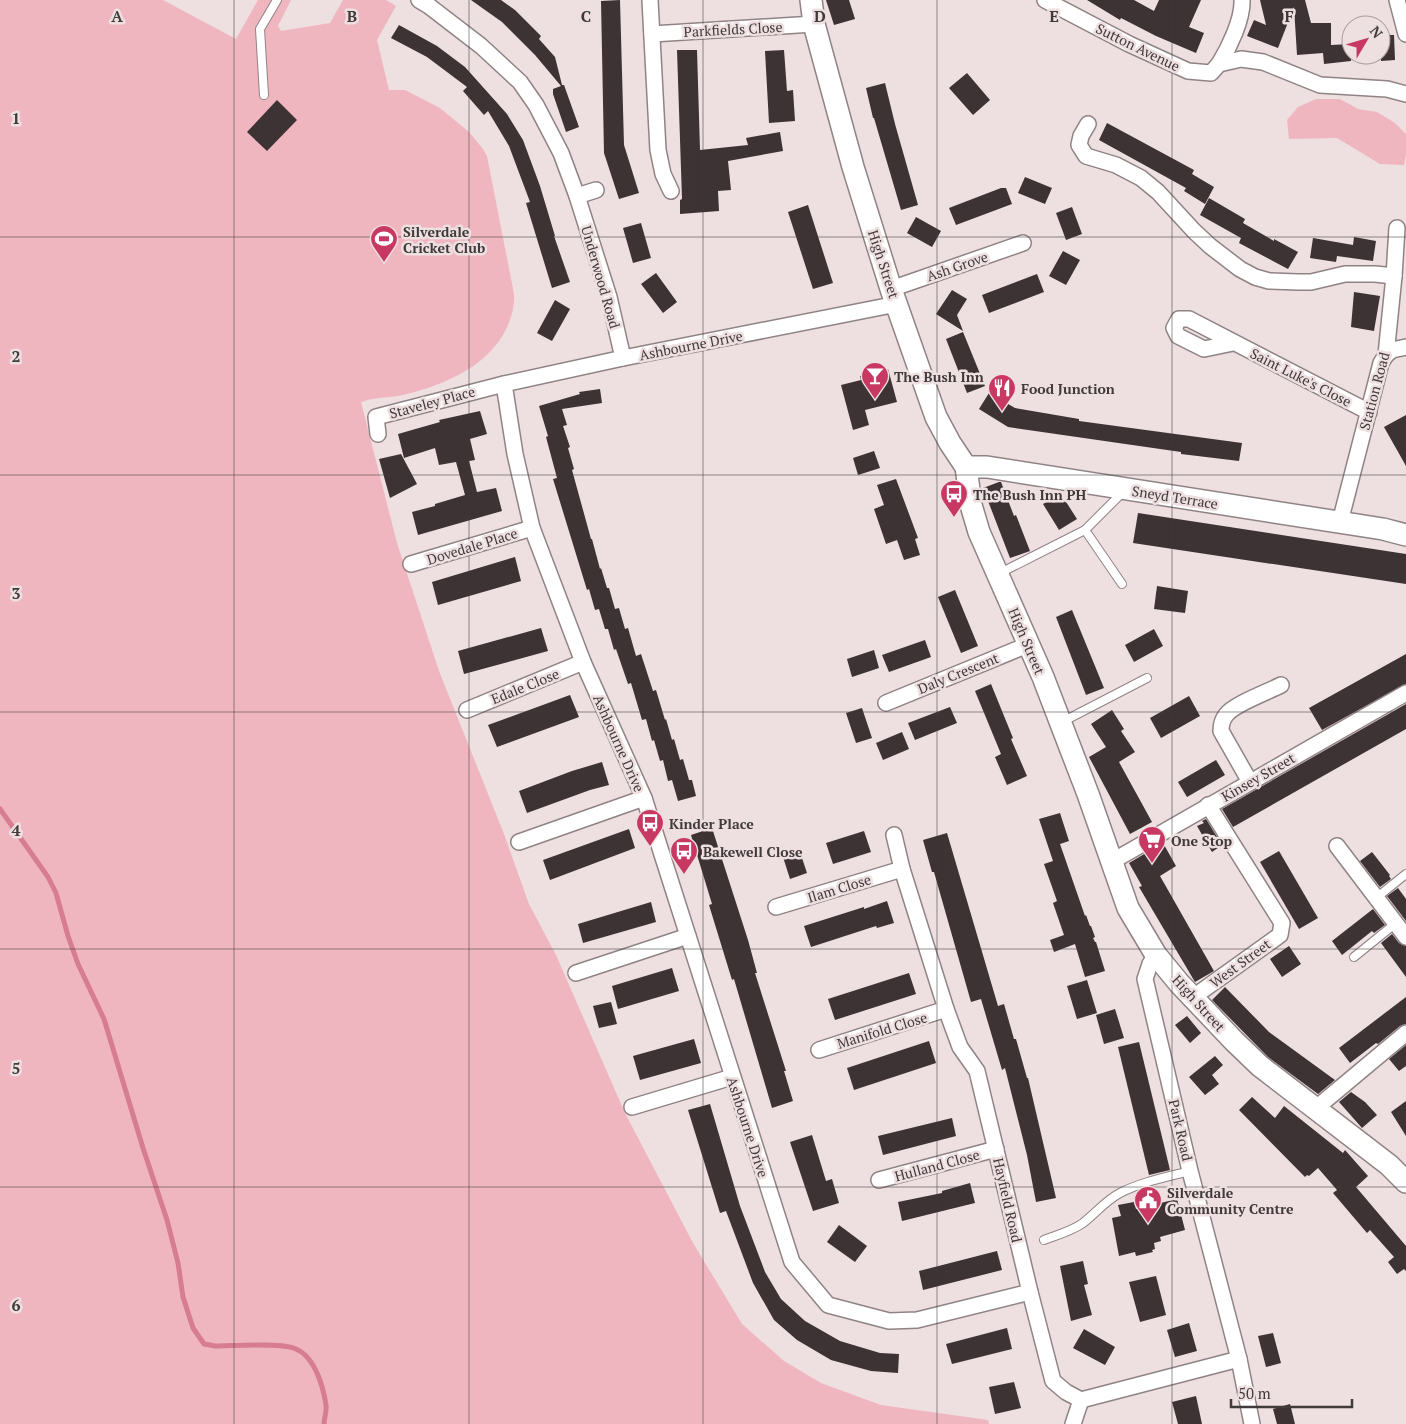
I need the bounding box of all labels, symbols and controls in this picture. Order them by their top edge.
text: A [111,5,123,27]
text: B [347,5,357,27]
text: C [581,5,591,27]
text: D [814,5,826,27]
text: E [1049,5,1059,27]
text: F [1284,5,1294,27]
north arrow [1341,15,1391,65]
street label: Parkfields Close [683,17,783,41]
street label: Sutton Avenue [1093,19,1183,75]
text: N [1366,22,1388,42]
text: 1 [11,107,21,129]
place label: Silverdale Cricket Club [403,222,485,257]
street label: Underwood Road [577,223,625,331]
sports icon: Silverdale Cricket Club [369,224,399,263]
street label: High Street [864,227,904,301]
street label: Ash Grove [924,247,990,285]
street label: Ashbourne Drive [638,326,744,364]
street label: Saint Luke's Close [1247,343,1355,411]
text: 2 [11,345,21,367]
street label: Station Road [1354,350,1394,432]
bar icon: The Bush Inn [860,361,890,400]
place label: The Bush Inn [894,367,984,386]
restaurant icon: Food Junction [987,373,1017,412]
place label: Food Junction [1021,379,1115,398]
street label: Staveley Place [387,381,477,423]
bus stop icon: The Bush Inn PH [939,479,969,518]
street label: Sneyd Terrace [1131,481,1219,513]
place label: The Bush Inn PH [973,485,1086,504]
street label: Dovedale Place [424,523,520,569]
text: 3 [11,582,21,604]
street label: High Street [1004,605,1050,678]
street label: Daly Crescent [915,648,1002,698]
street label: Edale Close [488,664,562,708]
street label: Ashbourne Drive [589,691,649,795]
street label: Kinsey Street [1218,748,1299,806]
bus stop icon: Kinder Place [635,808,665,847]
place label: Kinder Place [669,814,754,833]
text: 4 [11,819,21,841]
supermarket icon: One Stop [1137,825,1167,864]
place label: One Stop [1171,831,1233,850]
bus stop icon: Bakewell Close [669,836,699,875]
place label: Bakewell Close [703,842,803,861]
street label: Ilam Close [805,869,873,907]
street label: West Street [1206,934,1275,992]
street label: High Street [1168,970,1230,1036]
street label: Manifold Close [835,1007,929,1053]
text: 5 [11,1057,21,1079]
street label: Ashbourne Drive [723,1074,773,1180]
street label: Park Road [1165,1097,1197,1163]
street label: Hulland Close [892,1145,982,1185]
street label: Hayfield Road [989,1156,1027,1244]
place label: Silverdale Community Centre [1167,1183,1294,1218]
public building icon: Silverdale Community Centre [1133,1185,1163,1224]
text: 6 [11,1294,21,1316]
scale bar [1231,1376,1352,1408]
text: 50 m [1238,1383,1271,1403]

